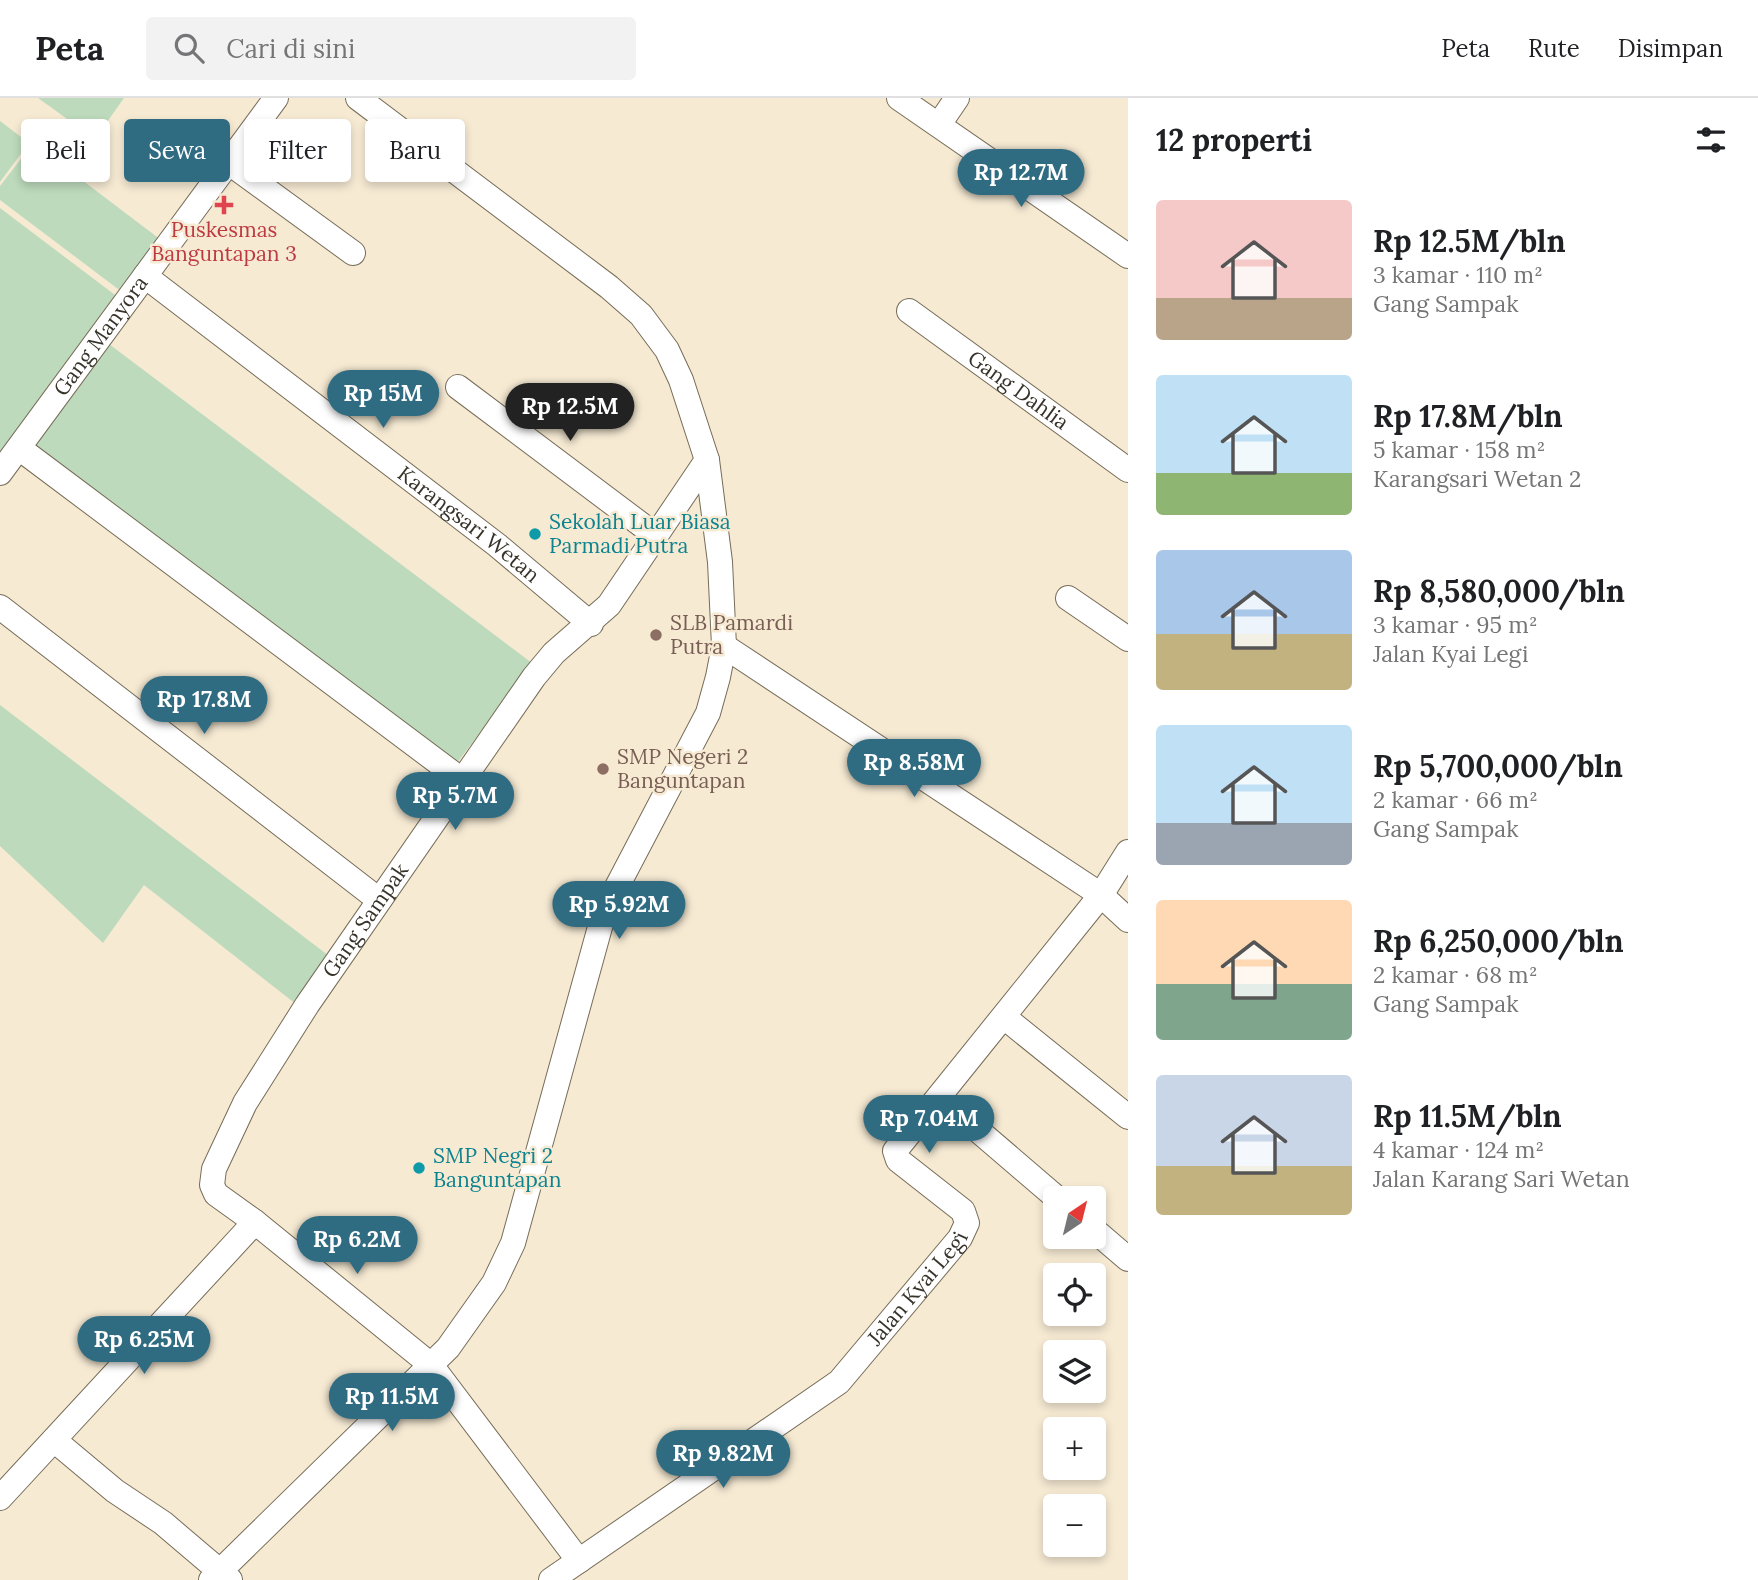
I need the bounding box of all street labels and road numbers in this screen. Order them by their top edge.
street label: Gang Manyora [47,270,154,401]
street label: Gang Dahlia [963,344,1074,436]
street label: Karangsari Wetan [392,460,546,588]
street label: Gang Sampak [316,857,414,983]
street label: Jalan Kyai Legi [861,1227,974,1352]

